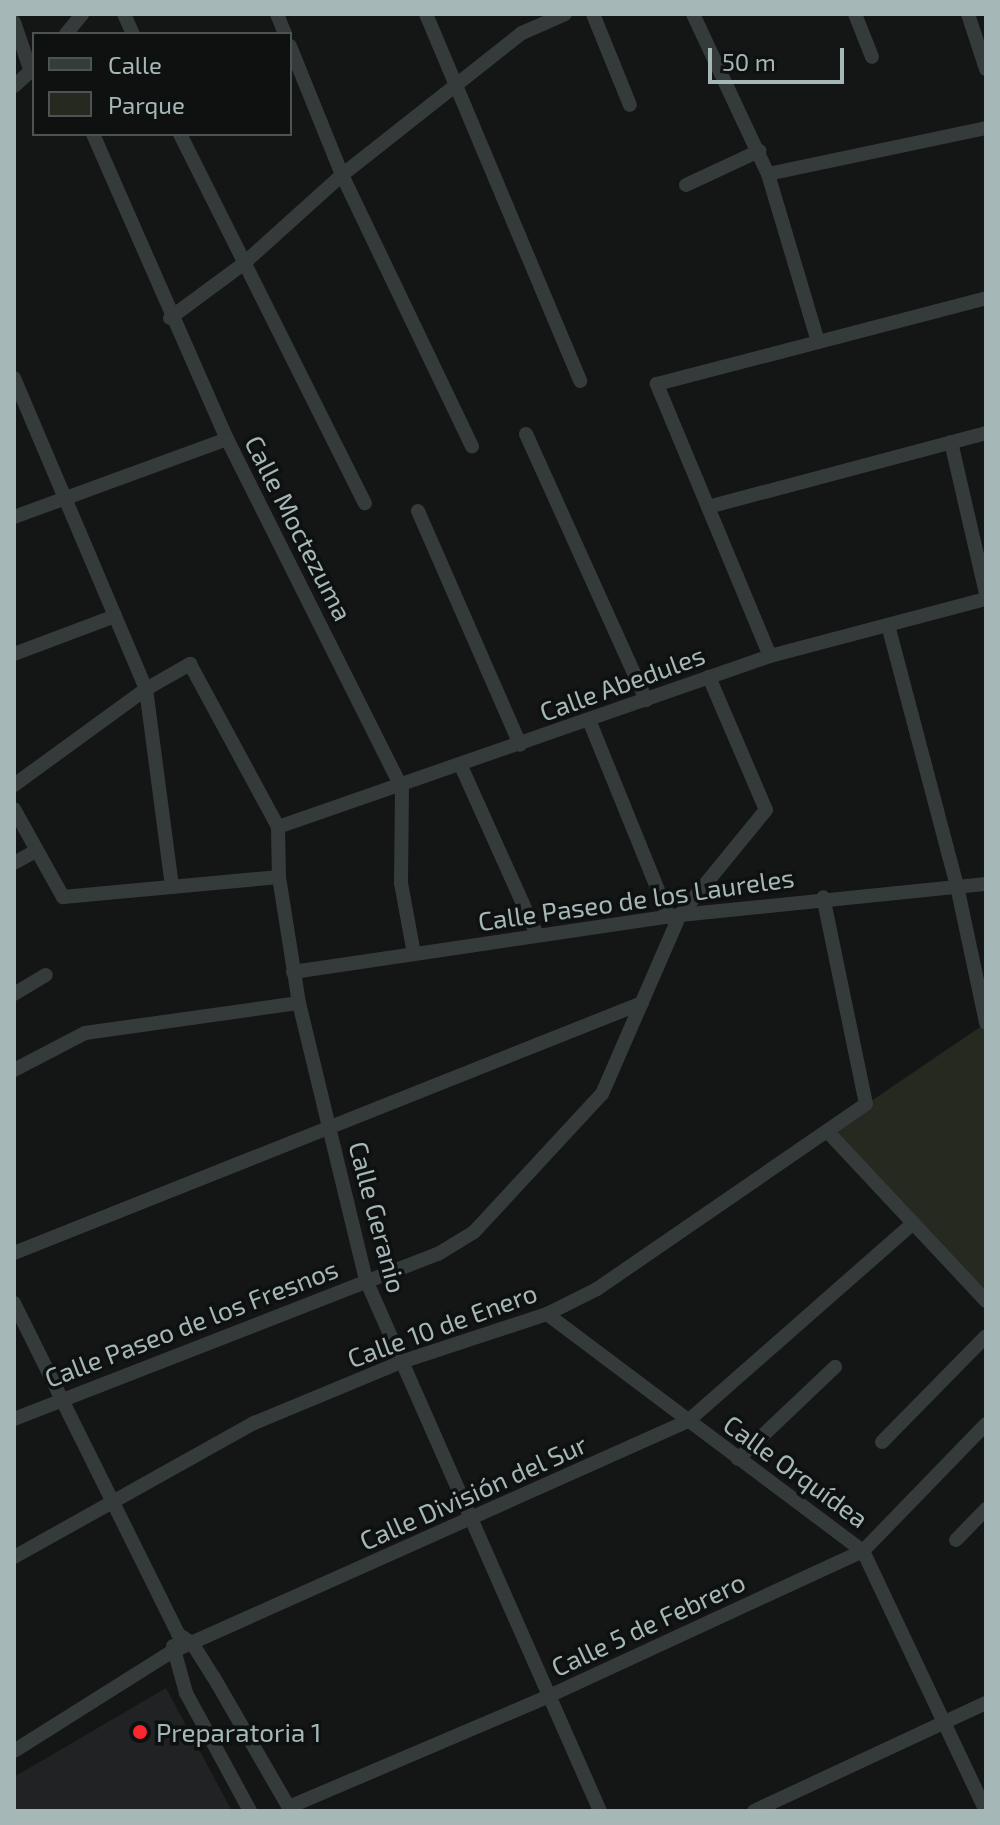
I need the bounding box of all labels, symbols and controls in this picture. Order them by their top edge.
legend [32,32,292,136]
scale bar [712,32,848,82]
text: 50 m [722,47,776,76]
text: Calle [108,50,162,79]
text: Parque [108,90,185,119]
street label: Calle Moctezuma [239,430,359,626]
street label: Calle Abedules [535,639,709,727]
street label: Calle Paseo de los Laureles [476,861,796,937]
street label: Calle Geranio [343,1138,413,1296]
street label: Calle Paseo de los Fresnos [40,1253,342,1393]
street label: Calle 10 de Enero [343,1276,541,1374]
street label: Calle Orquídea [718,1408,874,1534]
street label: Calle División del Sur [354,1428,592,1556]
street label: Calle 5 de Febrero [546,1565,750,1683]
place label: Preparatoria 1 [156,1716,321,1748]
marker: Preparatoria 1 [131,1723,149,1741]

